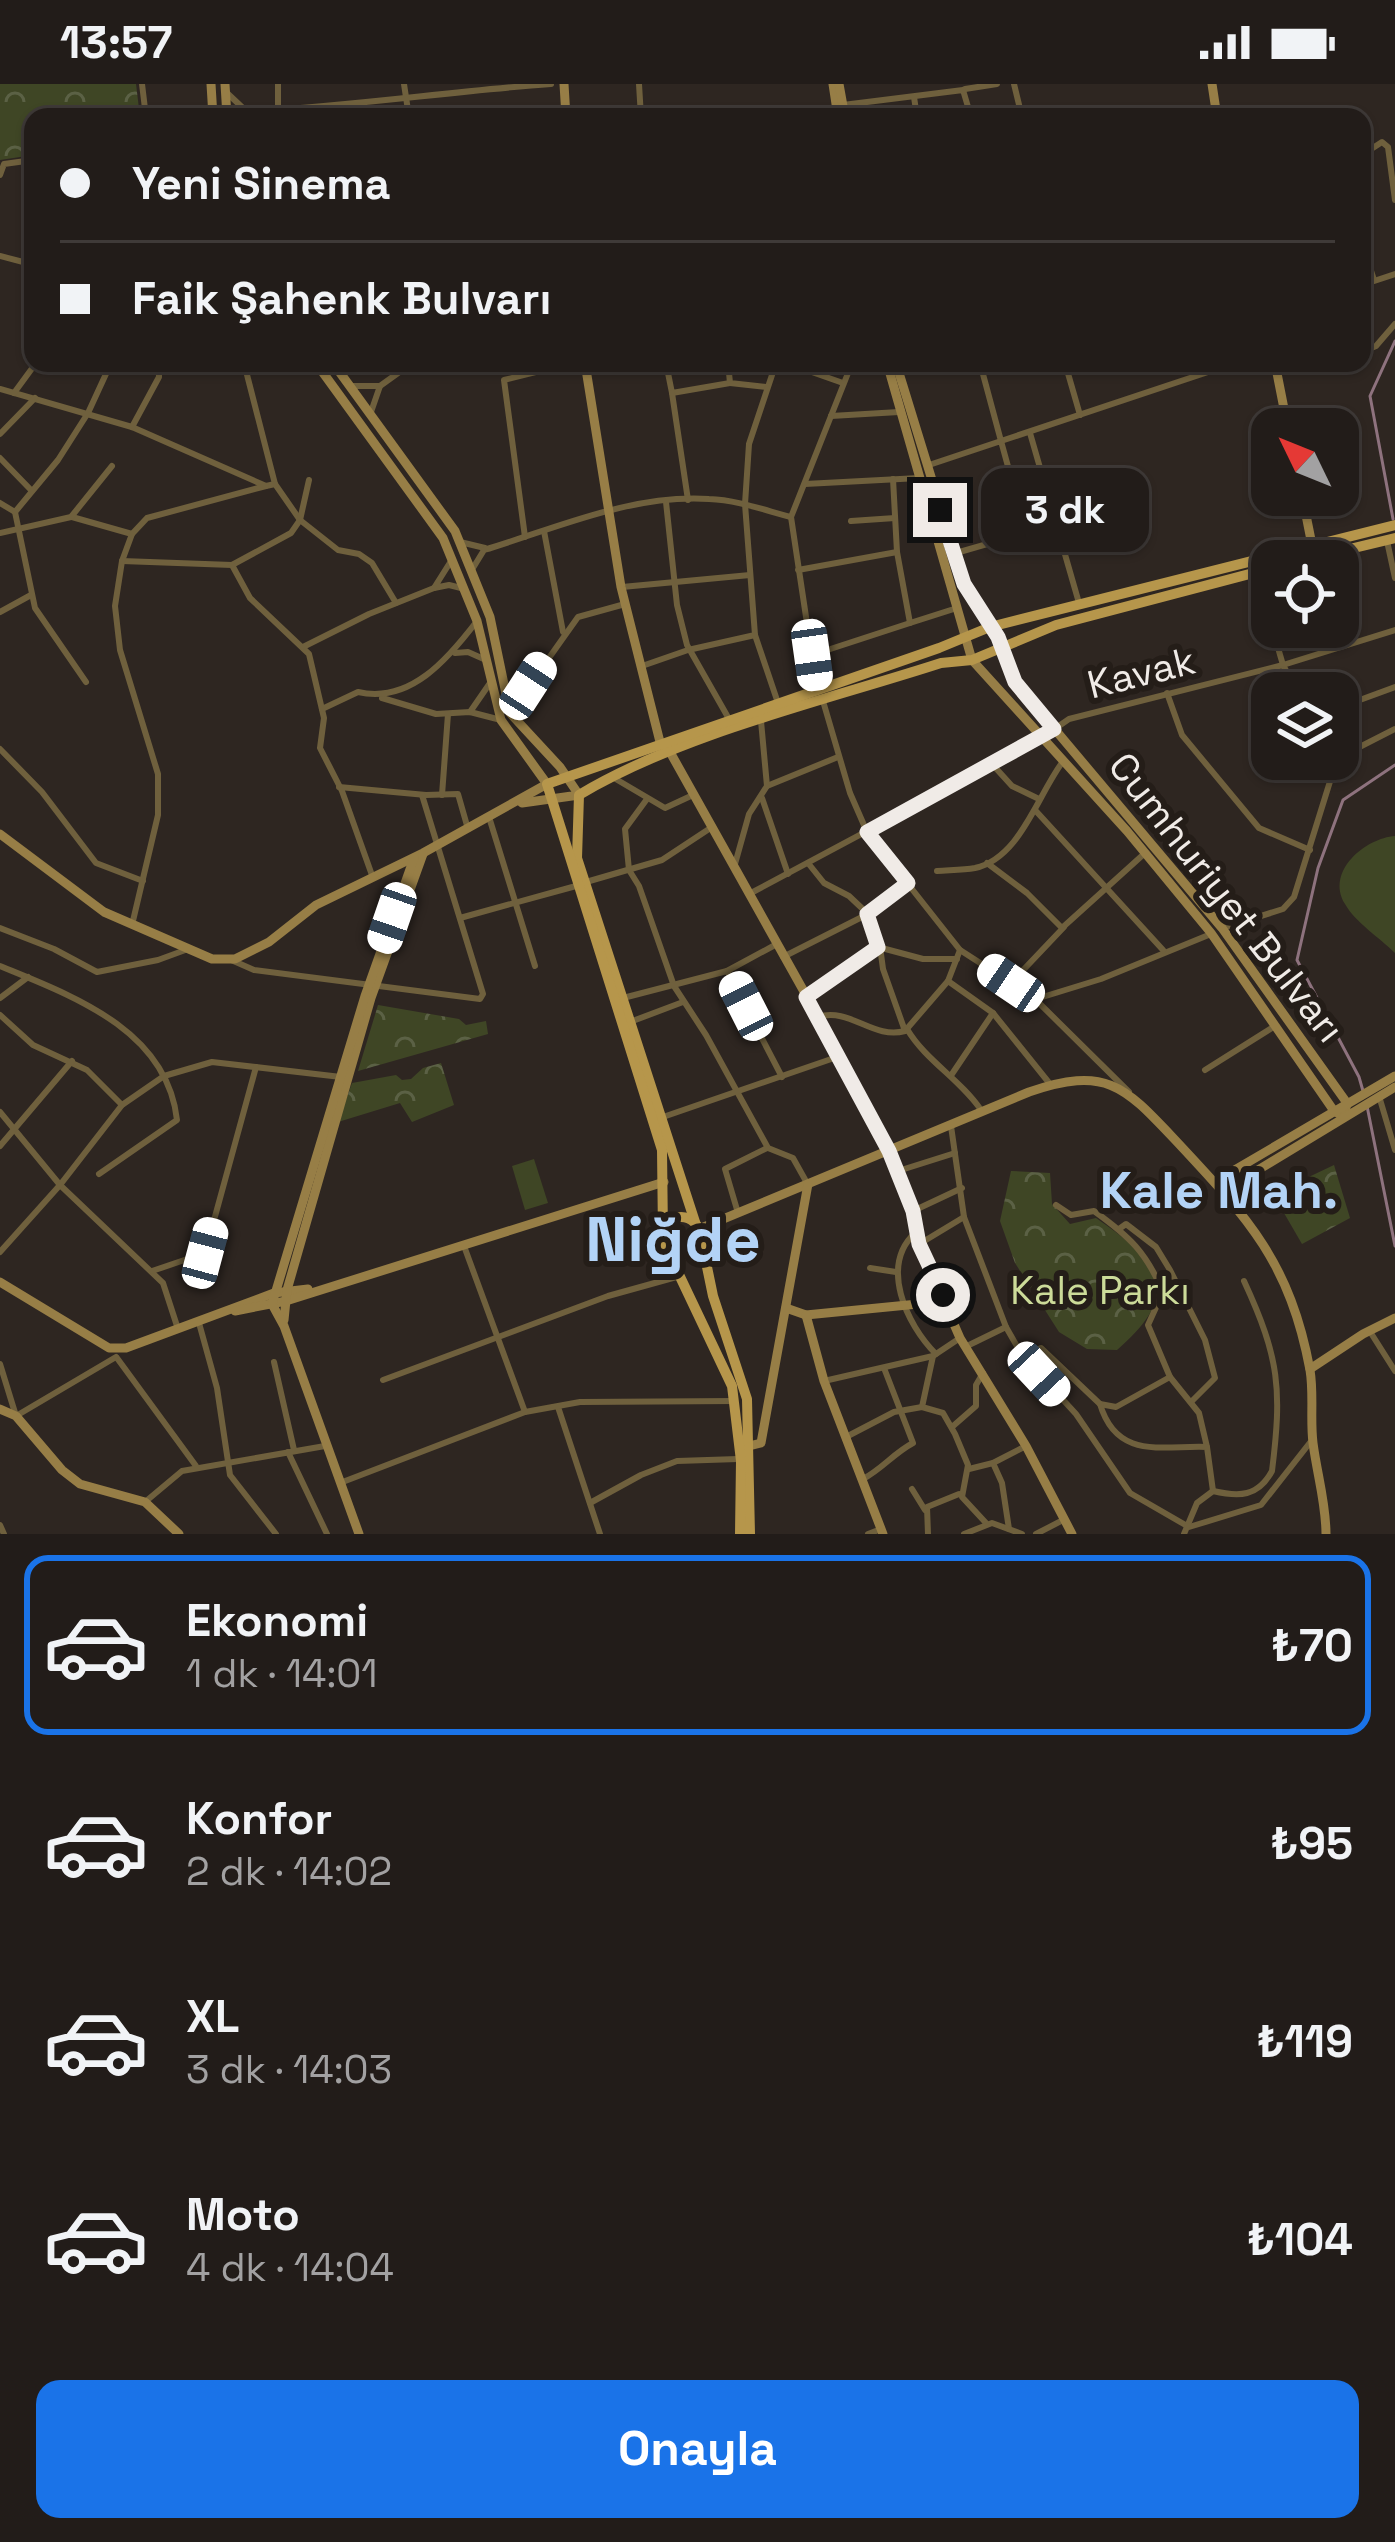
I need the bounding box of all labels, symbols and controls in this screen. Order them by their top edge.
text: 13:57 [60,14,173,71]
text: Yeni Sinema [132,155,391,212]
text: Faik Şahenk Bulvarı [132,270,551,327]
north arrow [1251,408,1359,516]
map controls [1251,408,1359,780]
callout: 3 dk [982,468,1150,552]
route end [913,483,967,537]
text: 3 dk [1025,485,1105,534]
button: locate [1251,540,1359,648]
car [789,617,835,693]
street label: Kavak [1082,636,1200,709]
car [493,646,563,726]
button: layers [1251,672,1359,780]
street label: Cumhuriyet Bulvarı [1098,742,1355,1052]
car [363,878,421,958]
car [971,948,1051,1018]
car [714,966,778,1046]
district label: Kale Mah. [1100,1158,1338,1223]
district label: Niğde [585,1199,761,1279]
car [178,1214,232,1292]
park label: Kale Parkı [1010,1266,1190,1315]
route start [916,1268,970,1322]
car [1001,1335,1077,1413]
icon: car [42,1591,150,1699]
text: Ekonomi [186,1592,368,1649]
text: ₺70 [1271,1617,1353,1674]
text: 1 dk · 14:01 [186,1649,378,1698]
icon: car [42,1789,150,1897]
text: Konfor [186,1790,332,1847]
text: ₺95 [1270,1815,1353,1872]
text: 2 dk · 14:02 [186,1847,392,1896]
icon: car [42,1987,150,2095]
text: XL [186,1988,239,2045]
text: ₺119 [1257,2013,1353,2070]
text: 3 dk · 14:03 [186,2045,392,2094]
icon: car [42,2185,150,2293]
text: Moto [186,2186,300,2243]
text: ₺104 [1247,2211,1353,2268]
text: 4 dk · 14:04 [186,2243,394,2292]
button: Onayla [36,2380,1359,2518]

